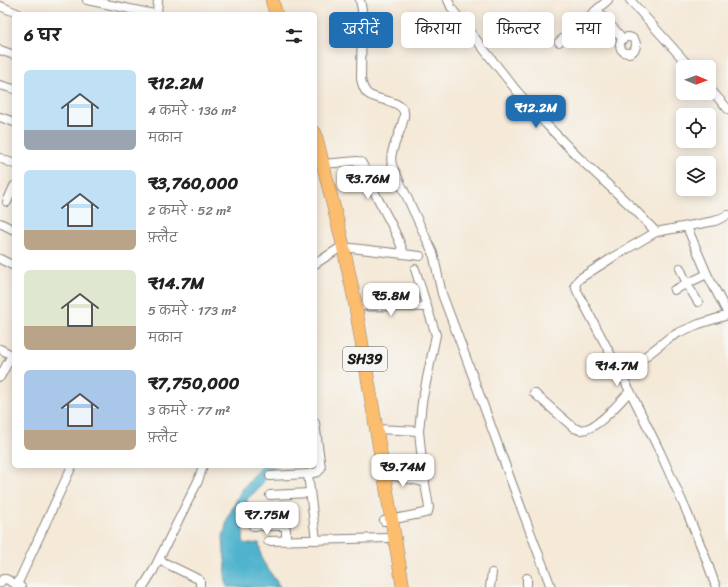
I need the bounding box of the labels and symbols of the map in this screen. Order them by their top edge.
north arrow [676,60,716,100]
pin: ₹12.2M [503,95,569,129]
pin: ₹3.76M [335,166,401,200]
pin: ₹5.8M [363,283,419,317]
road number: SH39 [343,347,387,371]
pin: ₹14.7M [584,353,650,387]
pin: ₹9.74M [370,454,436,488]
pin: ₹7.75M [234,502,300,536]

